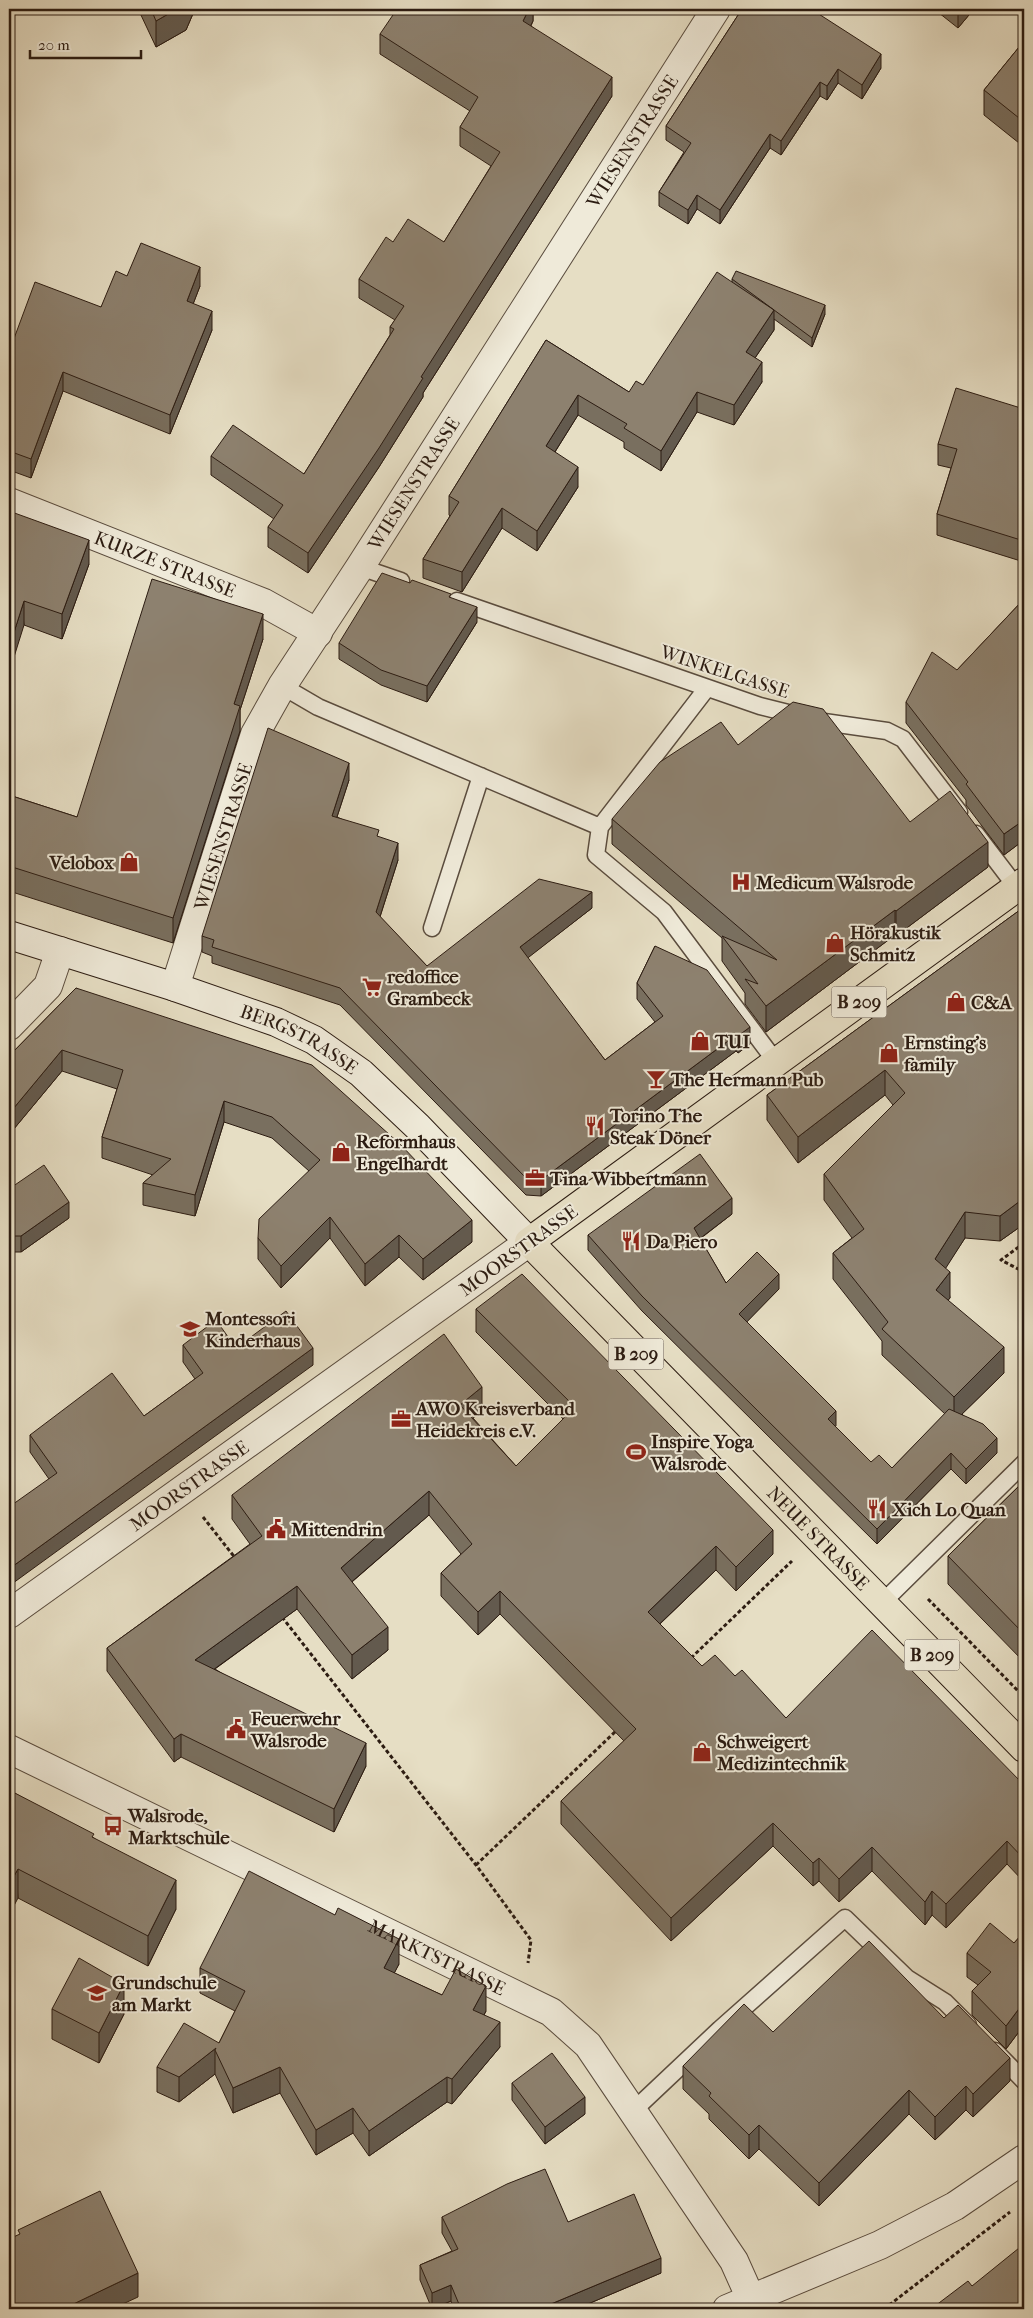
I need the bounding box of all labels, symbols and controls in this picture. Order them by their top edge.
scale bar [30,28,141,60]
text: 20 m [38,36,70,54]
street label: WIESENSTRASSE [582,71,683,213]
street label: WIESENSTRASSE [363,413,465,555]
street label: KURZE STRASSE [91,527,239,603]
street label: WINKELGASSE [656,640,792,703]
street label: WIESENSTRASSE [190,760,257,914]
shop icon: Velobox [118,851,140,873]
place label: Velobox [49,852,115,874]
hospital icon: Medicum Walsrode [730,871,752,893]
place label: Medicum Walsrode [755,872,914,894]
place label: Hörakustik Schmitz [850,922,942,966]
shop icon: Hörakustik Schmitz [824,932,846,954]
place label: redoffice Grambeck [386,966,472,1010]
supermarket icon: redoffice Grambeck [361,976,383,998]
road number: B 209 [832,986,886,1018]
shop icon: C&A [945,991,967,1013]
place label: C&A [971,992,1012,1014]
street label: BERGSTRASSE [237,1000,362,1080]
shop icon: TUI [689,1030,711,1052]
place label: TUI [714,1031,751,1053]
place label: Ernsting's family [903,1032,986,1076]
shop icon: Ernsting's family [878,1042,900,1064]
bar icon: The Hermann Pub [645,1068,667,1090]
place label: The Hermann Pub [670,1069,823,1091]
place label: Torino The Steak Döner [609,1105,712,1149]
restaurant icon: Torino The Steak Döner [584,1115,606,1137]
place label: Reformhaus Engelhardt [356,1131,455,1175]
shop icon: Reformhaus Engelhardt [330,1141,352,1163]
office icon: Tina Wibbertmann [524,1167,546,1189]
place label: Tina Wibbertmann [549,1168,708,1190]
street label: MOORSTRASSE [455,1200,582,1301]
restaurant icon: Da Piero [620,1230,642,1252]
place label: Da Piero [646,1231,718,1253]
place label: Montessori Kinderhaus [204,1308,300,1352]
school or university icon: Montessori Kinderhaus [179,1318,201,1340]
road number: B 209 [608,1338,664,1370]
place label: AWO Kreisverband Heidekreis e.V. [415,1398,575,1442]
office icon: AWO Kreisverband Heidekreis e.V. [390,1408,412,1430]
place label: Inspire Yoga Walsrode [650,1431,755,1475]
street label: MOORSTRASSE [126,1436,253,1536]
sports icon: Inspire Yoga Walsrode [625,1441,647,1463]
street label: NEUE STRASSE [762,1482,874,1595]
restaurant icon: Xich Lo Quan [866,1498,888,1520]
place label: Xich Lo Quan [891,1499,1007,1521]
public building icon: Mittendrin [265,1518,287,1540]
place label: Mittendrin [290,1519,384,1541]
road number: B 209 [904,1640,960,1670]
place label: Feuerwehr Walsrode [250,1708,341,1752]
public building icon: Feuerwehr Walsrode [225,1718,247,1740]
place label: Schweigert Medizintechnik [716,1731,847,1775]
shop icon: Schweigert Medizintechnik [691,1741,713,1763]
place label: Walsrode, Marktschule [127,1805,230,1849]
bus stop icon: Walsrode, Marktschule [102,1815,124,1837]
street label: MARKTSTRASSE [365,1915,509,2000]
place label: Grundschule am Markt [112,1972,217,2016]
school or university icon: Grundschule am Markt [86,1982,108,2004]

